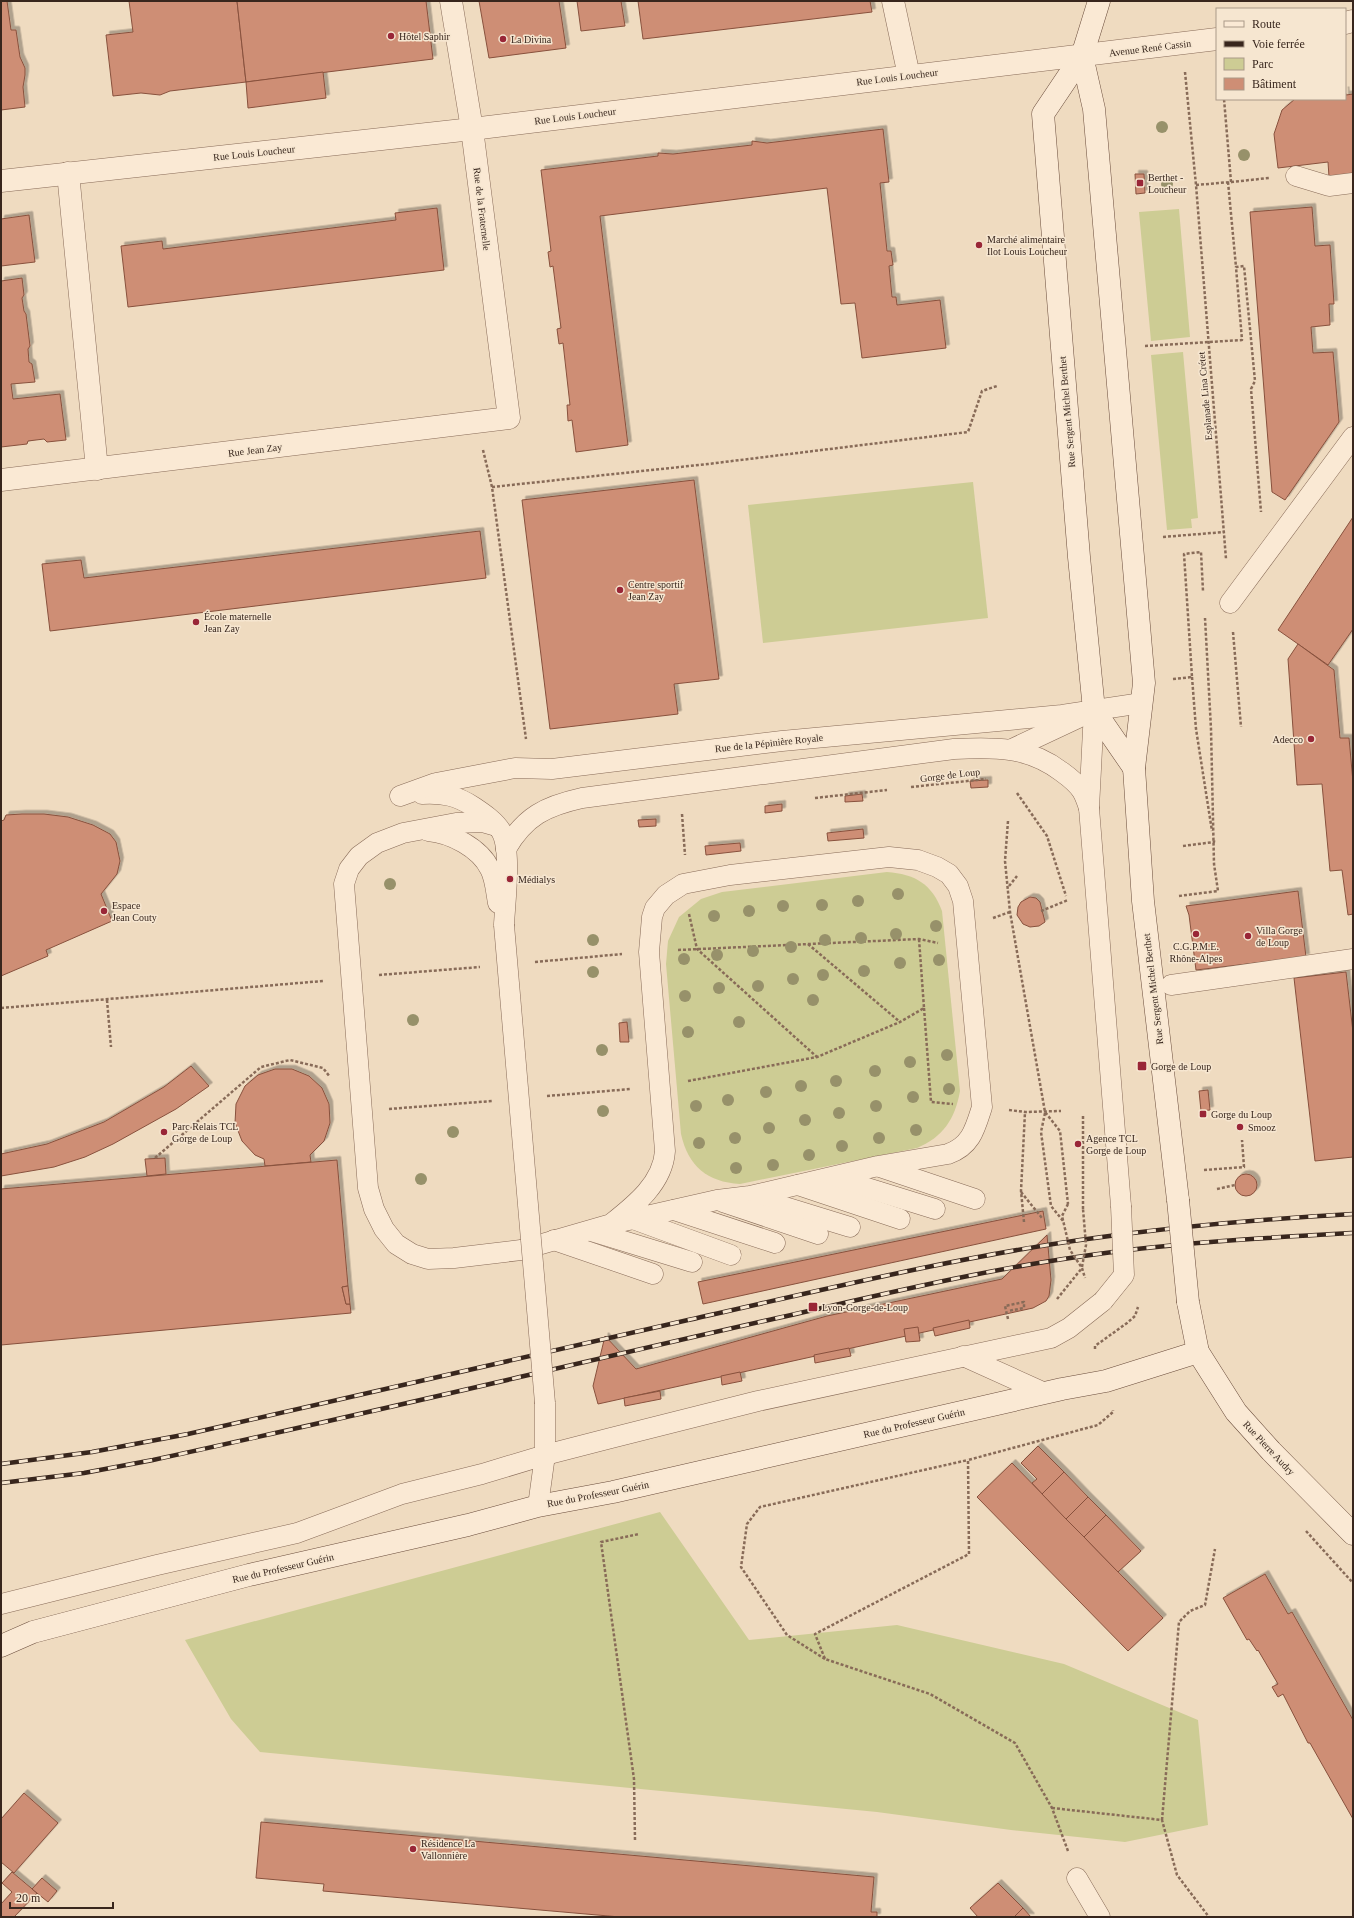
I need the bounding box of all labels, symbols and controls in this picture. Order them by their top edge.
legend [1216,8,1346,100]
text: Route [1252,17,1281,31]
marker: Hôtel Saphir [386,31,396,41]
place label: Hôtel Saphir [399,31,450,42]
marker: La Divina [498,34,508,44]
place label: La Divina [511,34,552,45]
text: Voie ferrée [1252,37,1305,51]
street label: Avenue René Cassin [1108,38,1192,58]
text: Parc [1252,57,1273,71]
street label: Rue Louis Loucheur [856,66,939,87]
text: Bâtiment [1252,77,1297,91]
street label: Rue Louis Loucheur [534,105,617,126]
street label: Rue Louis Loucheur [213,143,296,163]
street label: Rue de la Fraternelle [471,167,493,252]
place label: Berthet - Loucheur [1148,172,1187,195]
marker: Berthet - Loucheur [1135,178,1145,188]
place label: Marché alimentaire Ilot Louis Loucheur [987,234,1068,257]
marker: Marché alimentaire Ilot Louis Loucheur [974,240,984,250]
street label: Esplanade Lina Crétet [1196,351,1214,441]
street label: Rue Sergent Michel Berthet [1057,356,1077,468]
street label: Rue Jean Zay [227,441,283,459]
place label: Centre sportif Jean Zay [628,579,684,602]
marker: Centre sportif Jean Zay [615,585,625,595]
place label: École maternelle Jean Zay [204,611,272,634]
marker: École maternelle Jean Zay [191,617,201,627]
street label: Rue de la Pépinière Royale [714,732,824,754]
place label: Adecco [1272,734,1303,745]
marker: Adecco [1306,734,1316,744]
street label: Gorge de Loup [919,766,981,784]
marker: Médialys [505,874,515,884]
place label: Médialys [518,874,555,885]
place label: Espace Jean Couty [112,900,157,923]
marker: Espace Jean Couty [99,906,109,916]
place label: Villa Gorge de Loup [1256,925,1303,948]
marker: C.G.P.M.E. Rhône-Alpes [1191,929,1201,939]
marker: Villa Gorge de Loup [1243,931,1253,941]
street label: Rue Sergent Michel Berthet [1141,933,1165,1045]
place label: C.G.P.M.E. Rhône-Alpes [1170,941,1222,964]
marker: Gorge de Loup [1136,1060,1148,1072]
place label: Gorge de Loup [1151,1061,1211,1072]
marker: Gorge du Loup [1198,1109,1208,1119]
place label: Gorge du Loup [1211,1109,1272,1120]
place label: Parc Relais TCL Gorge de Loup [172,1121,238,1144]
marker: Smooz [1235,1122,1245,1132]
place label: Smooz [1248,1122,1276,1133]
marker: Parc Relais TCL Gorge de Loup [159,1127,169,1137]
place label: Agence TCL Gorge de Loup [1086,1133,1146,1156]
marker: Agence TCL Gorge de Loup [1073,1139,1083,1149]
marker: Lyon-Gorge-de-Loup [807,1301,819,1313]
place label: Lyon-Gorge-de-Loup [822,1302,908,1313]
street label: Rue du Professeur Guérin [862,1406,966,1440]
street label: Rue Pierre Audry [1241,1419,1297,1477]
street label: Rue du Professeur Guérin [546,1479,650,1509]
street label: Rue du Professeur Guérin [231,1551,335,1585]
place label: Résidence La Vallonnière [421,1838,476,1861]
marker: Résidence La Vallonnière [408,1844,418,1854]
scale bar [10,1884,113,1910]
text: 20 m [16,1891,41,1905]

